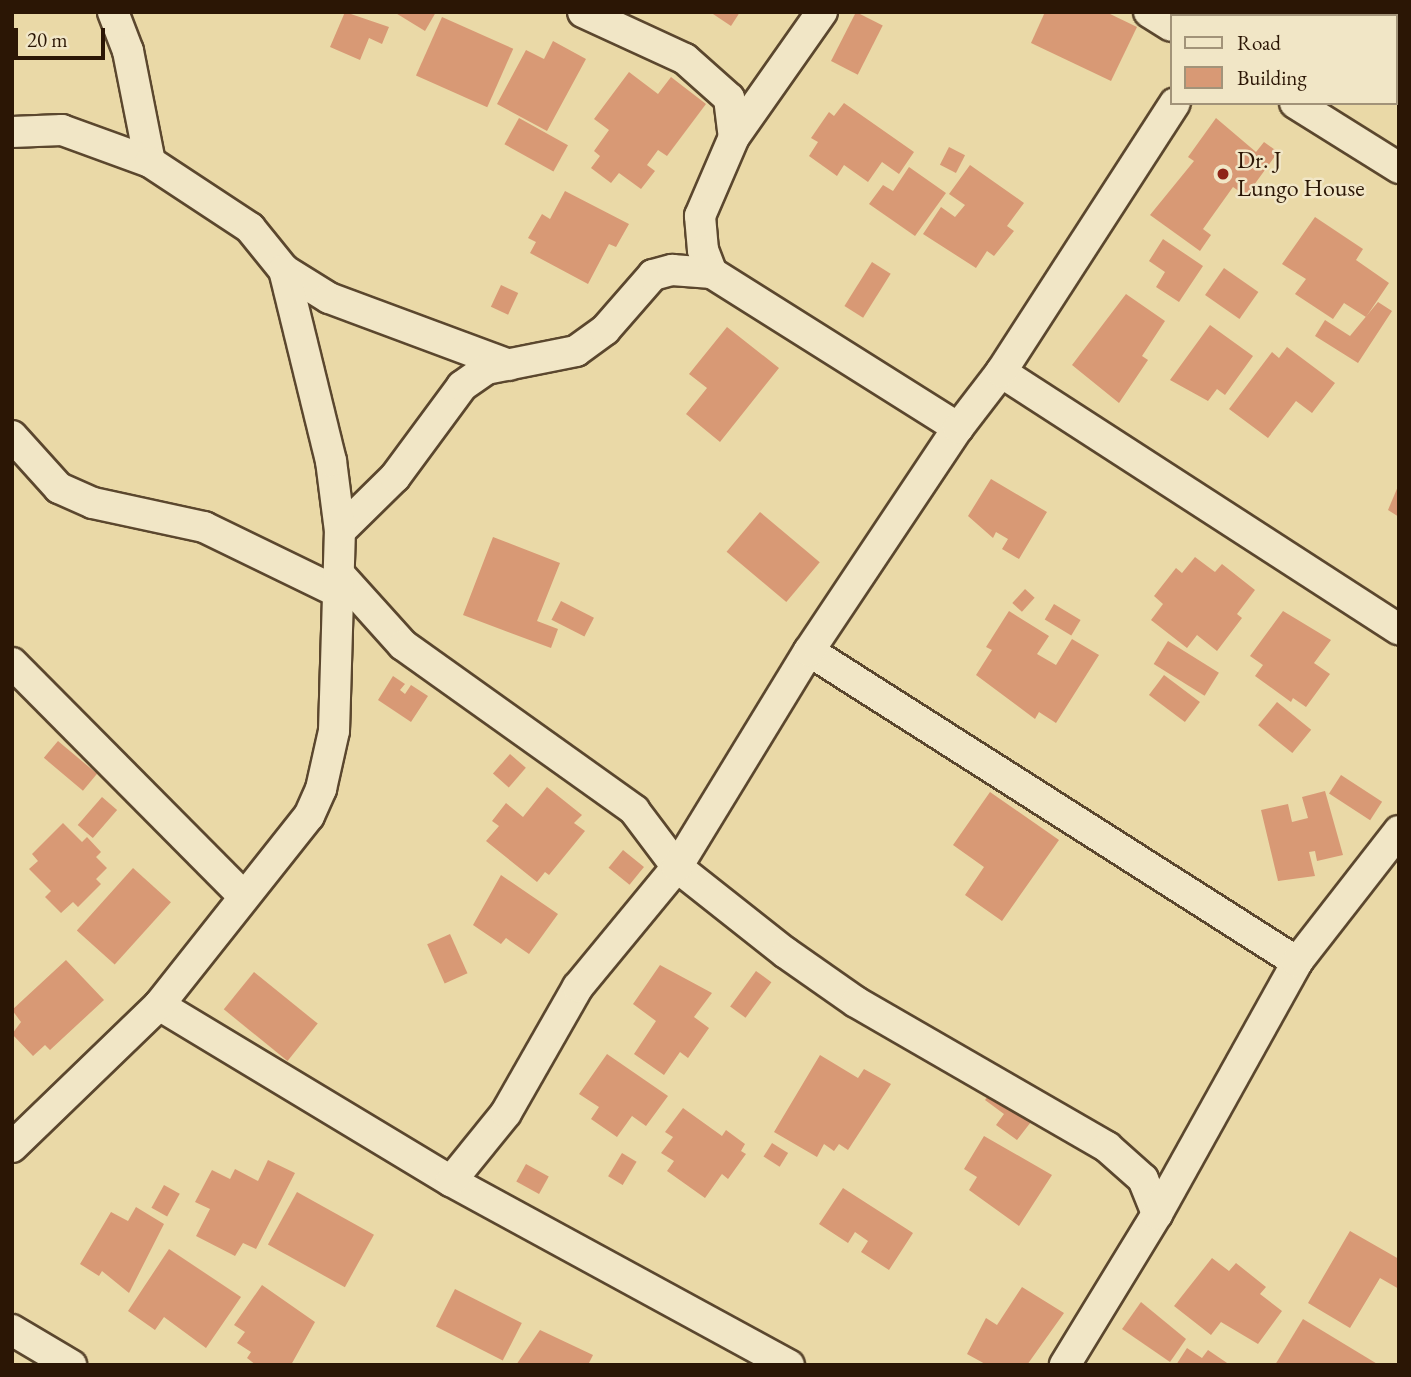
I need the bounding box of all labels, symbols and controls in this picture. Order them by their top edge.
scale bar [18,14,108,58]
legend [1170,14,1397,105]
text: 20 m [27,26,68,53]
text: Road [1237,29,1281,56]
text: Building [1237,64,1307,91]
place label: Dr. J Lungo House [1237,146,1365,202]
marker: Dr. J Lungo House [1215,166,1231,182]

